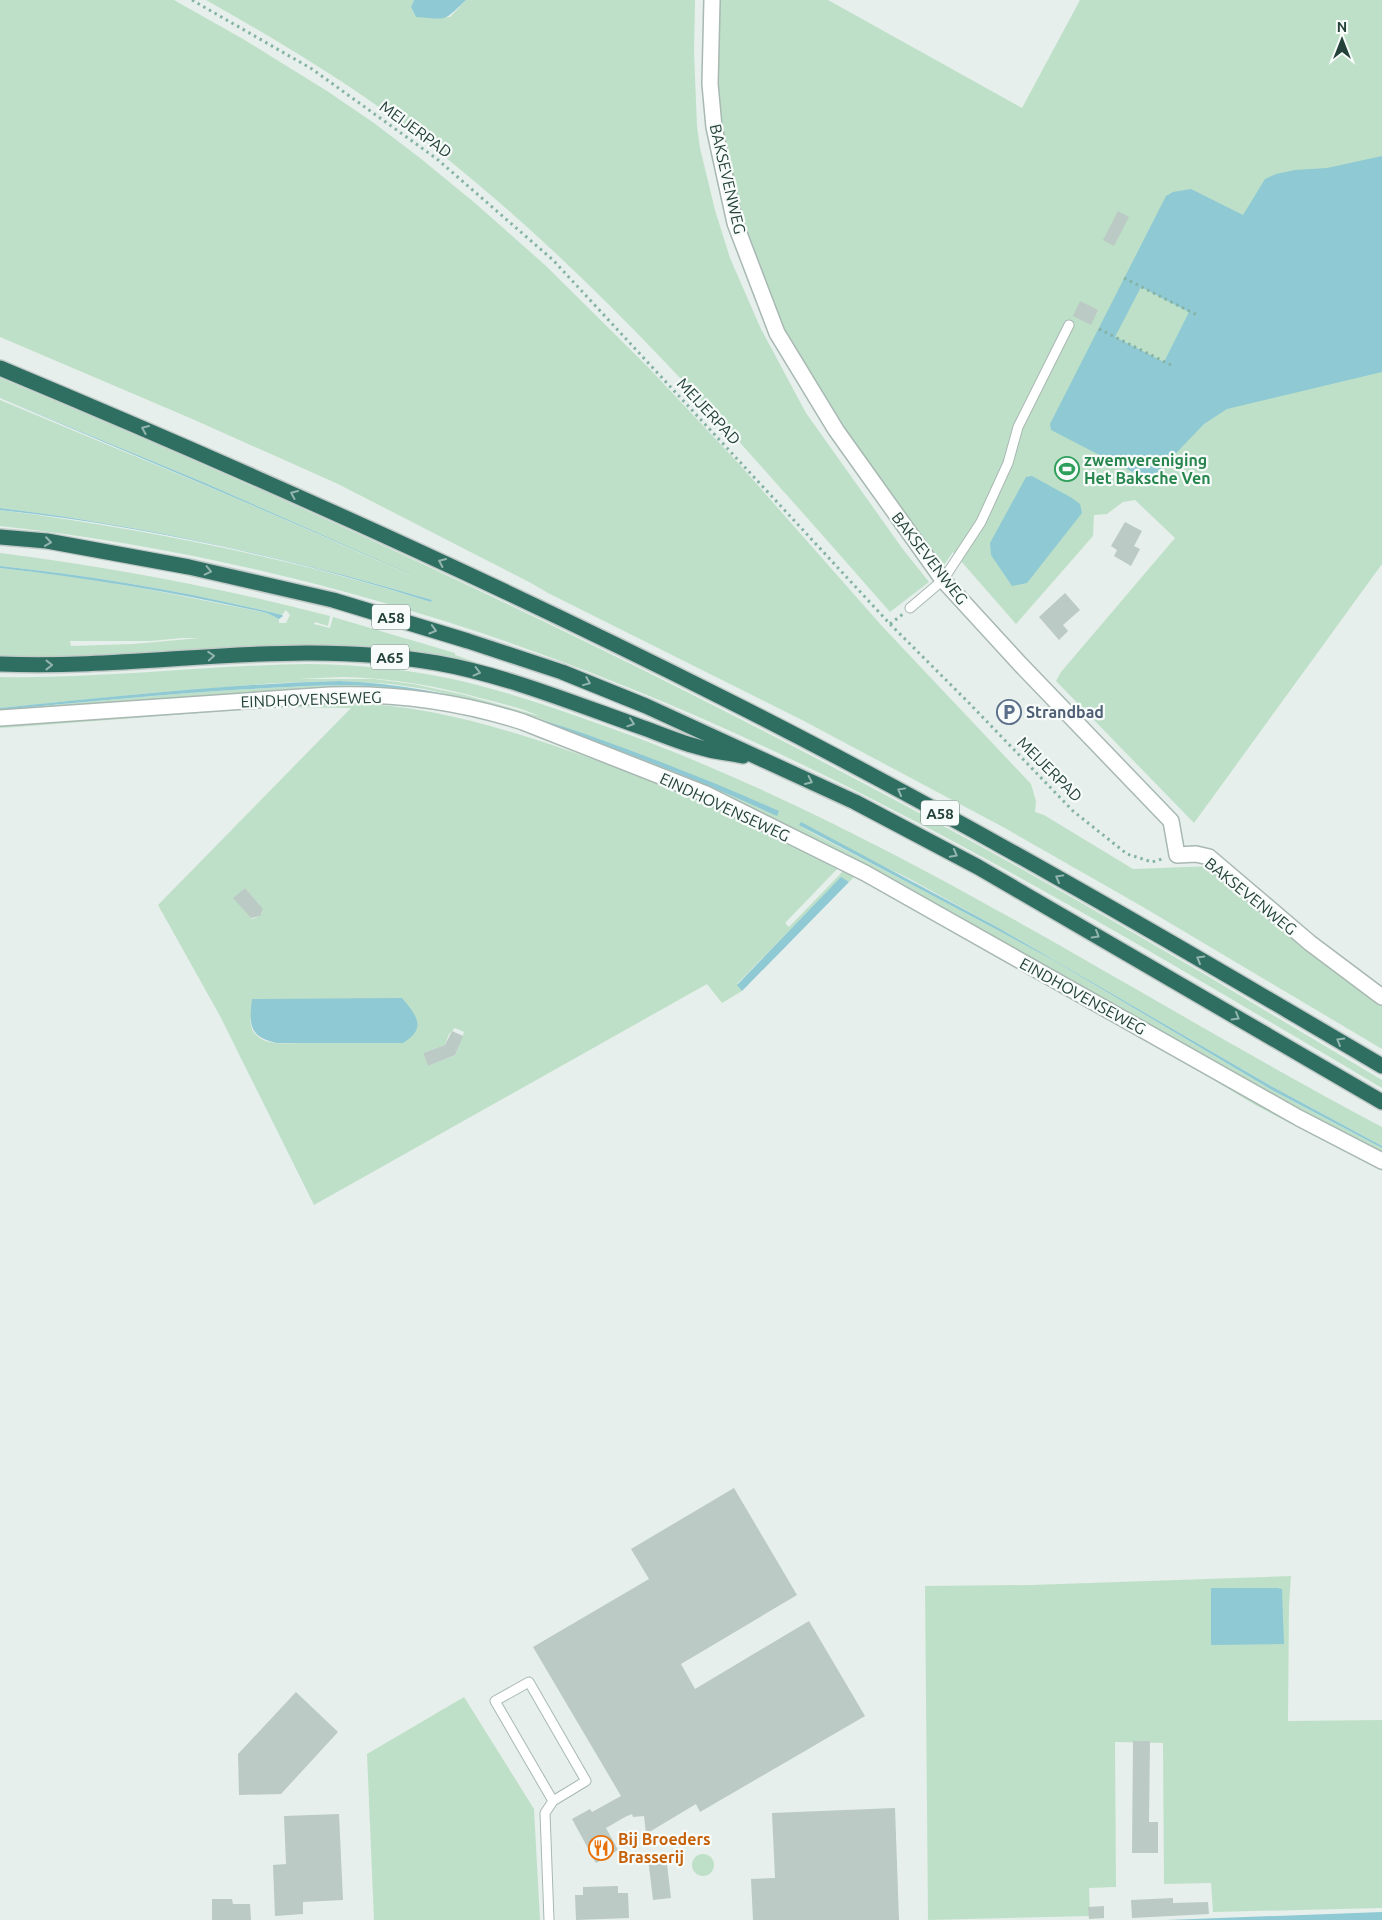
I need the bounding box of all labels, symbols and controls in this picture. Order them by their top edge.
north arrow [1317,15,1367,65]
text: N [1337,19,1347,35]
street label: MEIJERPAD [377,97,455,161]
street label: BAKSEVENWEG [707,122,749,236]
street label: MEIJERPAD [674,374,744,448]
one-way arrow [141,424,150,435]
place label: zwemvereniging Het Baksche Ven [1084,451,1211,487]
sports icon: zwemvereniging Het Baksche Ven [1054,456,1080,482]
one-way arrow [290,490,299,500]
street label: BAKSEVENWEG [888,508,972,608]
one-way arrow [45,536,53,547]
one-way arrow [438,557,447,568]
one-way arrow [204,565,213,576]
road number: A58 [372,604,410,630]
one-way arrow [428,624,437,634]
road number: A65 [371,644,409,670]
one-way arrow [207,651,215,662]
one-way arrow [45,660,53,670]
one-way arrow [472,666,481,677]
one-way arrow [582,676,591,686]
street label: EINDHOVENSEWEG [240,688,382,710]
parking icon: Strandbad [996,699,1022,725]
place label: Strandbad [1026,703,1104,721]
one-way arrow [626,717,635,727]
street label: MEIJERPAD [1014,733,1086,805]
street label: EINDHOVENSEWEG [657,769,793,845]
one-way arrow [804,774,813,785]
one-way arrow [898,787,907,797]
road number: A58 [921,800,959,826]
one-way arrow [949,848,958,858]
street label: BAKSEVENWEG [1202,854,1300,938]
one-way arrow [1055,874,1064,884]
one-way arrow [1091,929,1100,939]
street label: EINDHOVENSEWEG [1017,954,1149,1038]
one-way arrow [1196,955,1205,965]
one-way arrow [1231,1011,1240,1021]
one-way arrow [1336,1038,1345,1048]
place label: Bij Broeders Brasserij [618,1830,711,1866]
restaurant icon: Bij Broeders Brasserij [588,1835,614,1861]

